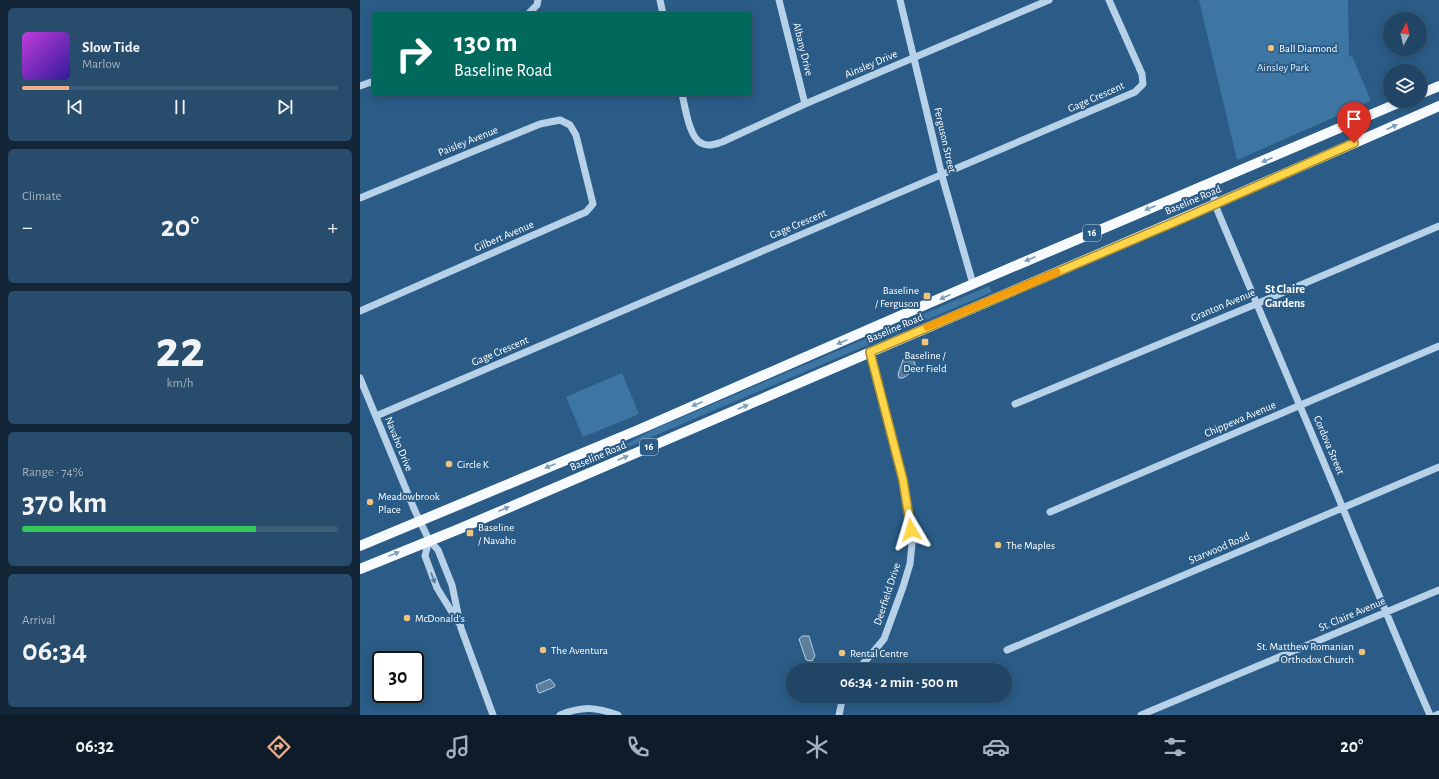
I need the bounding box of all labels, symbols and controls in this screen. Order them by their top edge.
north arrow [1383,12,1427,56]
map controls [1383,12,1427,108]
street label: Albany Drive [791,21,815,77]
icon: right [388,28,440,80]
text: 130 m [454,29,518,57]
text: Slow Tide [82,40,140,55]
marker: Ball Diamond [1266,43,1276,53]
place label: Ball Diamond [1279,43,1338,54]
street label: Ainsley Drive [843,48,899,80]
text: Marlow [82,58,120,71]
text: Baseline Road [454,62,552,80]
park label: Ainsley Park [1257,62,1309,73]
button: layers [1383,64,1427,108]
street label: Gage Crescent [1066,79,1126,114]
icon: previous [64,96,86,118]
icon: pause [169,96,191,118]
icon: next [274,96,296,118]
pin [1337,102,1371,143]
street label: Ferguson Street [932,106,958,174]
icon: arrive [1343,108,1365,130]
one-way arrow [1386,123,1398,129]
street label: Paisley Avenue [436,124,500,158]
one-way arrow [1261,157,1272,163]
street label: Baseline Road [1163,183,1223,217]
text: Climate [22,190,61,203]
one-way arrow [1144,205,1155,211]
street label: Gage Crescent [768,207,828,241]
text: 20° [161,212,199,242]
text: − [22,216,33,238]
text: + [327,216,338,238]
street label: Gilbert Avenue [473,219,535,253]
road number: 16 [1083,225,1101,241]
one-way arrow [1024,256,1036,263]
district label: St Claire Gardens [1265,283,1305,309]
place label: Baseline / Ferguson [875,285,919,309]
street label: Granton Avenue [1189,287,1257,323]
marker: Baseline / Ferguson [922,291,932,301]
one-way arrow [939,294,950,300]
street label: Baseline Road [865,311,925,345]
text: 22 [156,324,204,376]
street label: Gage Crescent [470,334,530,368]
marker: Baseline / Deer Field [920,337,930,347]
one-way arrow [835,339,847,345]
place label: Baseline / Deer Field [903,350,947,374]
text: km/h [167,377,193,390]
street label: Chippewa Avenue [1203,399,1277,439]
one-way arrow [691,401,702,407]
one-way arrow [737,403,749,409]
street label: Cordova Street [1312,414,1346,476]
street label: Navaho Drive [383,415,415,473]
street label: Baseline Road [568,439,628,473]
road number: 16 [640,439,658,455]
one-way arrow [618,455,629,461]
marker: Circle K [444,459,454,469]
place label: Circle K [457,459,490,470]
one-way arrow [543,464,555,470]
text: Range · 74% [22,466,84,479]
text: 370 km [22,488,107,518]
place label: Meadowbrook Place [378,491,440,515]
marker: Meadowbrook Place [365,497,375,507]
one-way arrow [498,506,510,512]
position arrow [890,509,932,551]
place label: Baseline / Navaho [478,522,516,546]
marker: Baseline / Navaho [465,528,475,538]
street label: Starwood Road [1187,530,1251,566]
marker: The Maples [993,540,1003,550]
place label: The Maples [1006,540,1055,551]
one-way arrow [389,551,400,557]
street label: Deerfield Drive [872,561,902,627]
one-way arrow [430,572,436,584]
street label: St. Claire Avenue [1317,595,1387,633]
marker: McDonald's [402,613,412,623]
place label: McDonald's [415,613,465,624]
text: Arrival [22,614,55,627]
text: 06:34 [22,636,87,666]
place label: St. Matthew Romanian Orthodox Church [1257,641,1354,665]
marker: The Aventura [538,645,548,655]
place label: The Aventura [551,645,608,656]
marker: St. Matthew Romanian Orthodox Church [1357,647,1367,657]
marker: Rental Centre [837,648,847,658]
place label: Rental Centre [850,648,908,659]
speed limit sign: 30 [372,651,424,703]
text: 06:34 · 2 min · 500 m [840,675,958,690]
icon: directions [265,733,293,761]
icon: music [444,733,472,761]
icon: phone [624,733,652,761]
icon: climate [803,733,831,761]
icon: car [982,733,1010,761]
icon: filters [1161,733,1189,761]
text: 06:32 [76,738,114,756]
text: 20° [1340,738,1363,756]

